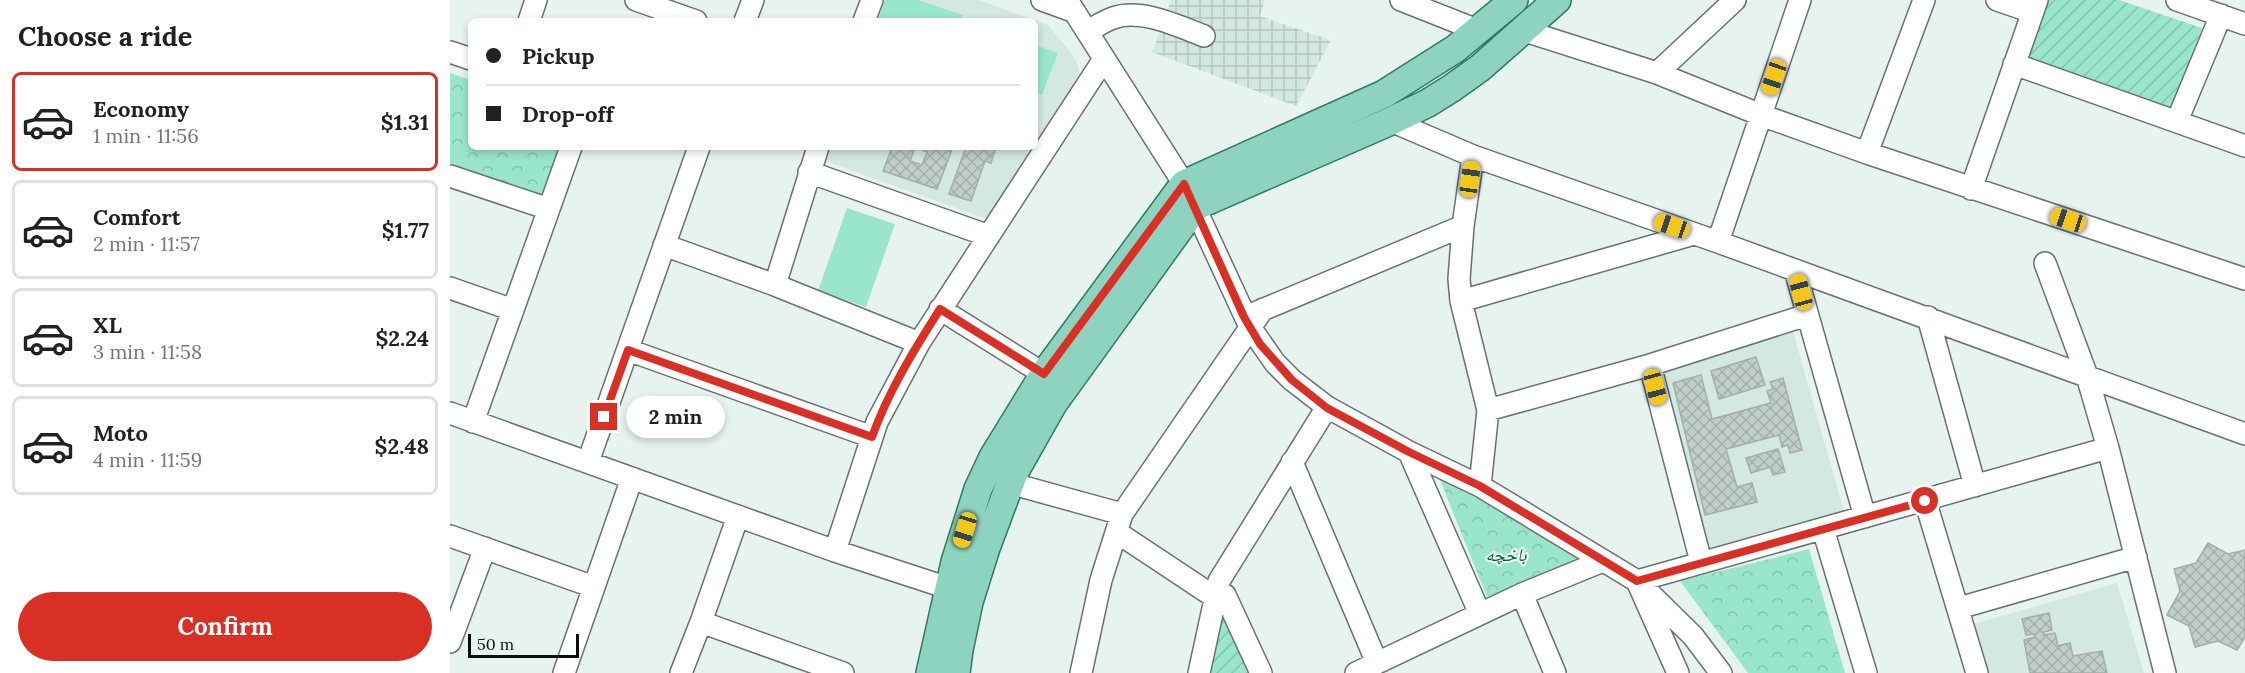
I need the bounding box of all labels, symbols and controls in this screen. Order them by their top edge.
text: Choose a ride [18,19,192,53]
text: Pickup [522,42,595,70]
car [1760,57,1788,97]
icon: car [21,95,75,149]
text: Economy [93,95,189,123]
text: Drop-off [522,100,614,128]
text: $1.31 [381,108,429,136]
text: 1 min · 11:56 [93,123,199,148]
car [1459,160,1481,198]
icon: car [21,203,75,257]
text: Comfort [93,203,181,231]
car [2048,206,2088,234]
car [1652,212,1692,240]
text: $1.77 [382,216,429,244]
text: 2 min · 11:57 [93,231,200,256]
car [1788,272,1814,312]
icon: car [21,311,75,365]
text: XL [93,311,122,339]
text: $2.24 [375,324,429,352]
text: 3 min · 11:58 [93,339,202,364]
car [1642,367,1668,407]
callout: 2 min [625,396,724,438]
route end [590,403,617,430]
text: 2 min [649,404,702,429]
icon: car [21,419,75,473]
text: Moto [93,419,148,447]
text: $2.48 [375,432,429,460]
text: 4 min · 11:59 [93,447,202,472]
route start [1911,487,1938,514]
car [951,510,979,550]
park label: باخچە [1485,543,1528,566]
button: Confirm [18,592,432,661]
scale bar [468,631,579,658]
text: 50 m [477,634,514,654]

